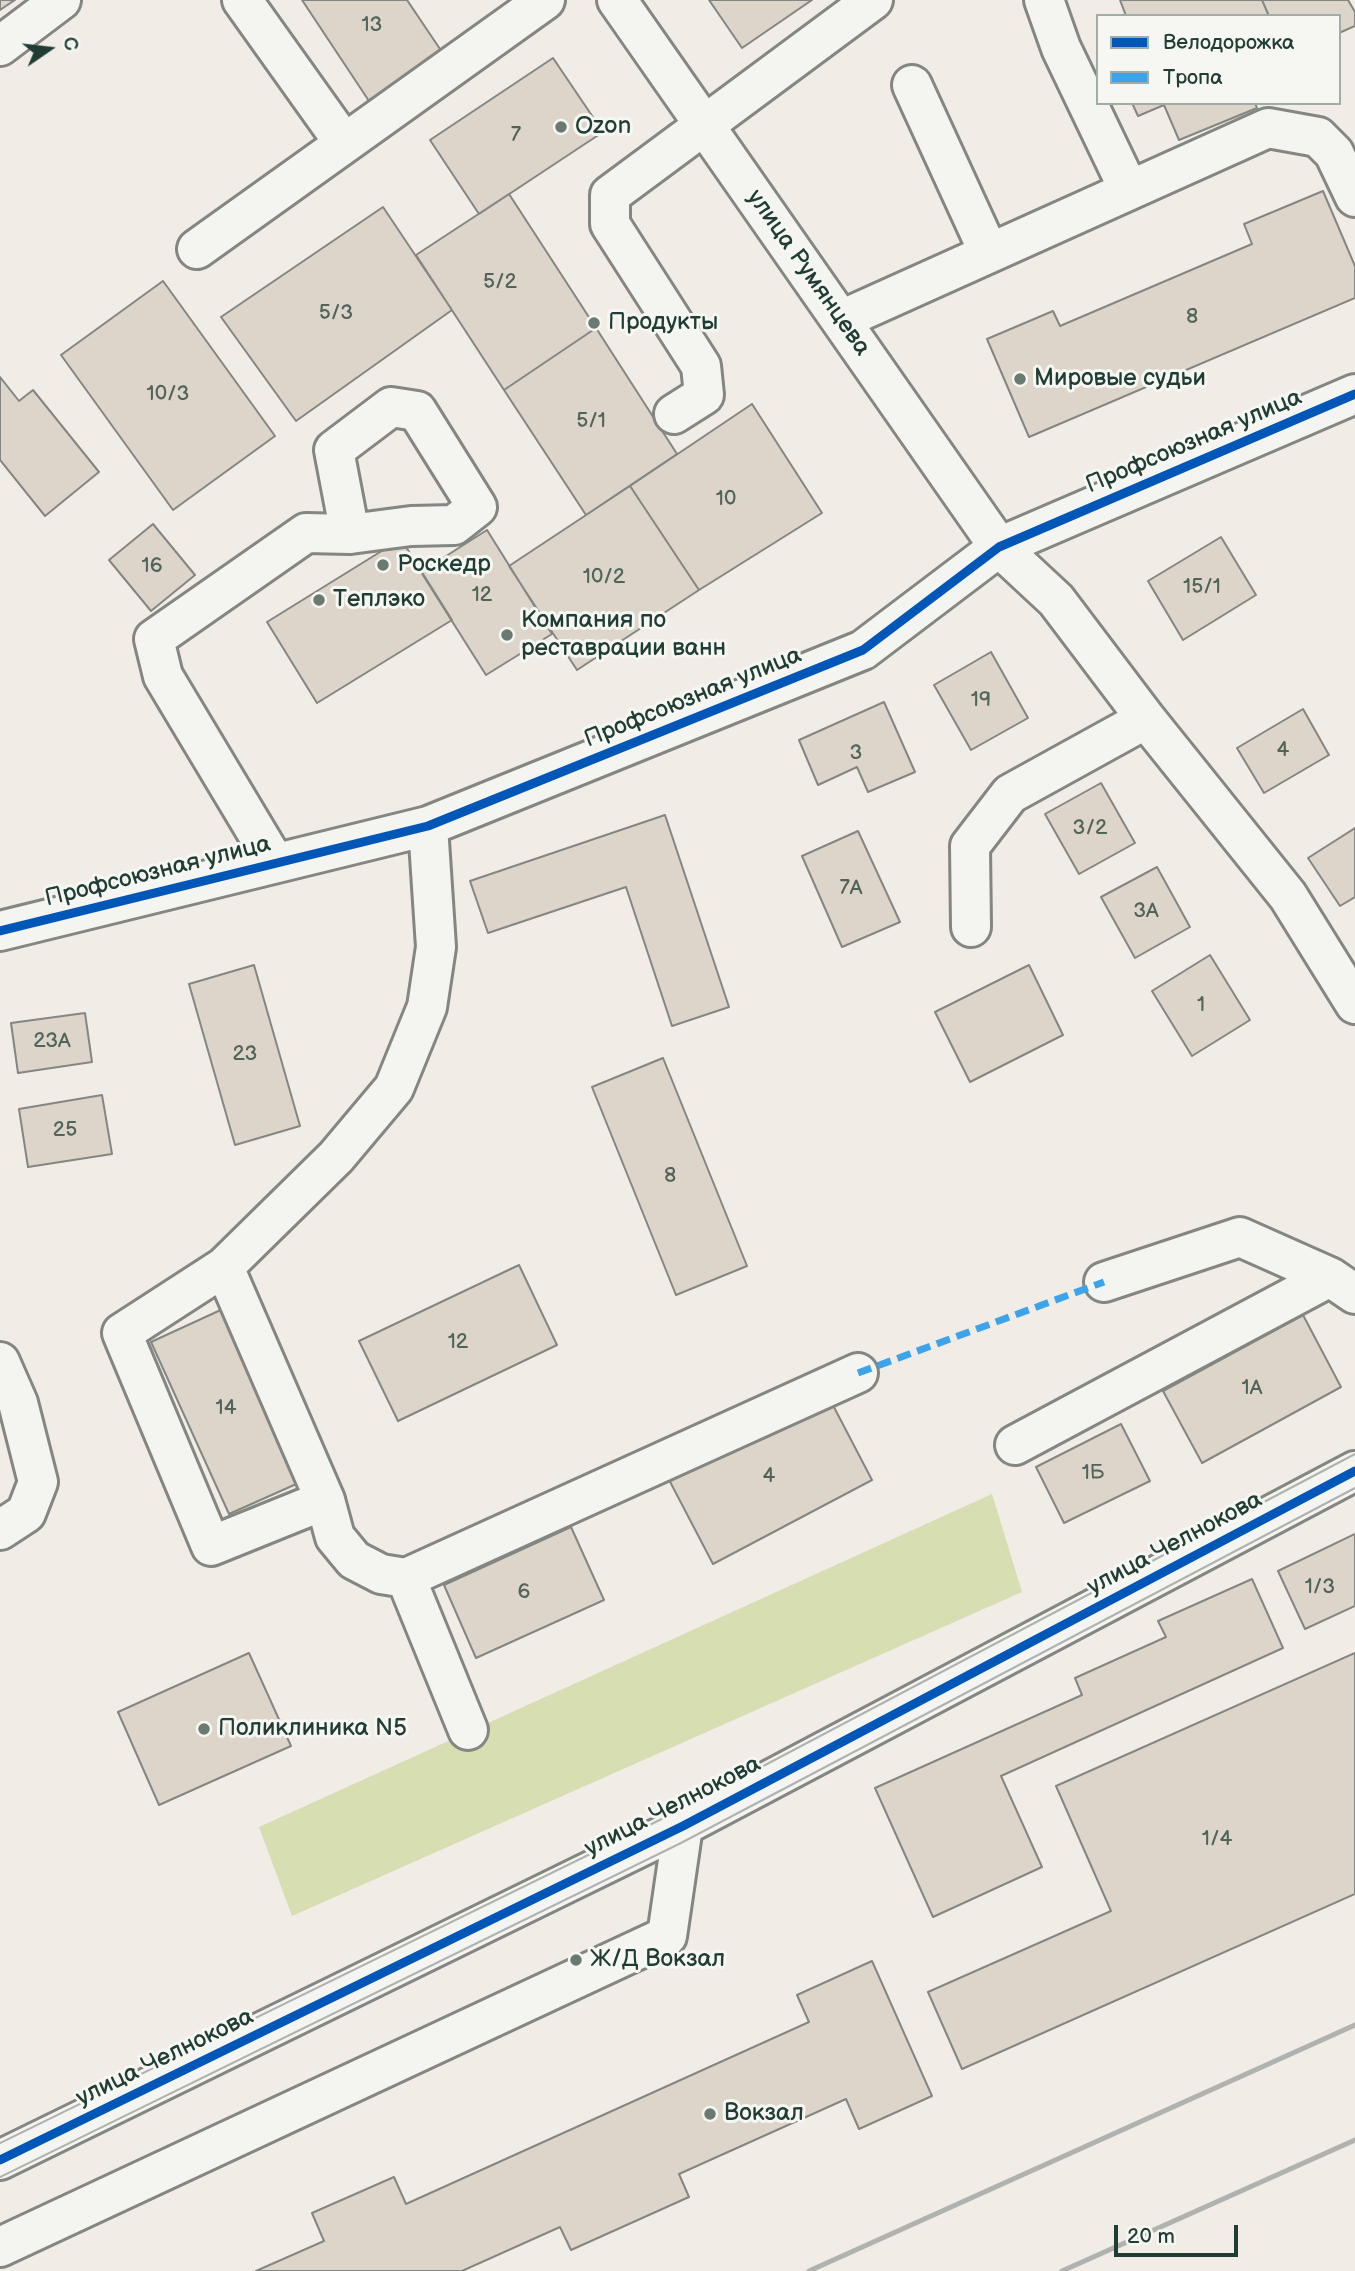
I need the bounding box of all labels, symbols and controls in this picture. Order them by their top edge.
house number: 13 [361,13,383,39]
north arrow [14,14,84,84]
legend [1096,14,1341,105]
text: Велодорожка [1163,30,1294,55]
text: С [57,35,83,53]
text: Тропа [1163,65,1223,90]
place label: Ozon [575,113,631,141]
marker: Ozon [553,119,569,135]
house number: 7 [511,123,521,149]
street label: улица Румянцева [740,184,876,362]
house number: 5/2 [483,270,517,296]
house number: 5/3 [319,301,353,327]
house number: 8 [1186,305,1198,331]
place label: Продукты [608,309,718,337]
marker: Продукты [586,315,602,331]
place label: Мировые судьи [1034,365,1206,393]
marker: Мировые судьи [1012,371,1028,387]
house number: 10/3 [147,382,189,408]
street label: Профсоюзная улица [1082,383,1306,501]
house number: 5/1 [576,409,606,435]
house number: 10 [716,487,736,513]
place label: Роскедр [397,551,491,579]
house number: 16 [142,554,162,580]
marker: Роскедр [375,557,391,573]
house number: 10/2 [583,565,625,591]
house number: 15/1 [1183,575,1221,601]
house number: 12 [472,583,492,609]
place label: Теплэко [333,586,425,614]
marker: Теплэко [311,592,327,608]
place label: Компания по реставрации ванн [521,607,726,663]
marker: Компания по реставрации ванн [499,627,515,643]
street label: Профсоюзная улица [580,641,806,755]
house number: 19 [971,688,991,714]
house number: 4 [1277,738,1289,764]
house number: 3 [850,741,862,767]
house number: 3/2 [1073,816,1107,842]
street label: Профсоюзная улица [42,830,274,914]
house number: 7А [839,876,863,902]
house number: 3А [1133,899,1159,925]
house number: 1 [1197,993,1205,1019]
house number: 23А [33,1029,71,1055]
house number: 23 [233,1042,257,1068]
house number: 25 [53,1118,77,1144]
house number: 8 [664,1164,676,1190]
house number: 12 [448,1330,468,1356]
house number: 1А [1242,1376,1262,1402]
house number: 14 [216,1396,236,1422]
house number: 1Б [1082,1461,1104,1487]
house number: 4 [763,1464,775,1490]
street label: улица Челнокова [1083,1486,1267,1602]
house number: 1/3 [1305,1575,1335,1601]
house number: 6 [518,1580,530,1606]
place label: Поликлиника N5 [218,1715,407,1743]
marker: Поликлиника N5 [196,1721,212,1737]
street label: улица Челнокова [580,1750,766,1864]
house number: 1/4 [1202,1827,1232,1853]
place label: Ж/Д Вокзал [590,1946,725,1974]
marker: Ж/Д Вокзал [568,1952,584,1968]
street label: улица Челнокова [72,2003,258,2113]
place label: Вокзал [724,2100,804,2128]
marker: Вокзал [702,2106,718,2122]
scale bar [1117,2212,1241,2256]
text: 20 m [1127,2224,1175,2249]

